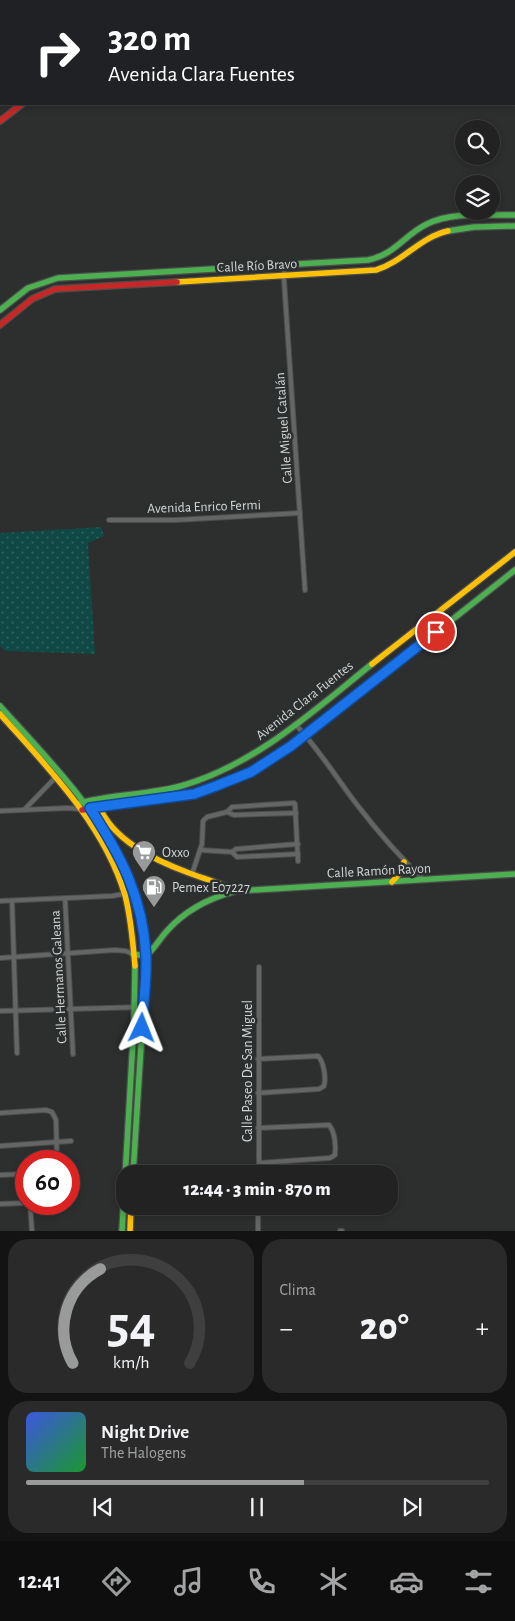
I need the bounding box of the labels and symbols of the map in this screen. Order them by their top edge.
street label: Calle Río Bravo [217,257,298,275]
street label: Calle Miguel Catalán [273,372,295,484]
street label: Avenida Enrico Fermi [147,498,261,516]
pin [415,611,457,653]
street label: Avenida Clara Fuentes [253,659,356,743]
supermarket icon: Oxxo [131,839,157,873]
place label: Oxxo [162,846,190,860]
street label: Calle Ramón Rayon [327,861,431,881]
fuel station icon: Pemex E07227 [141,874,167,908]
place label: Pemex E07227 [172,881,250,895]
street label: Calle Hermanos Galeana [48,909,69,1044]
street label: Calle Paseo De San Miguel [241,1000,255,1142]
position arrow [115,1001,167,1053]
speed limit sign: 60 [15,1150,80,1215]

